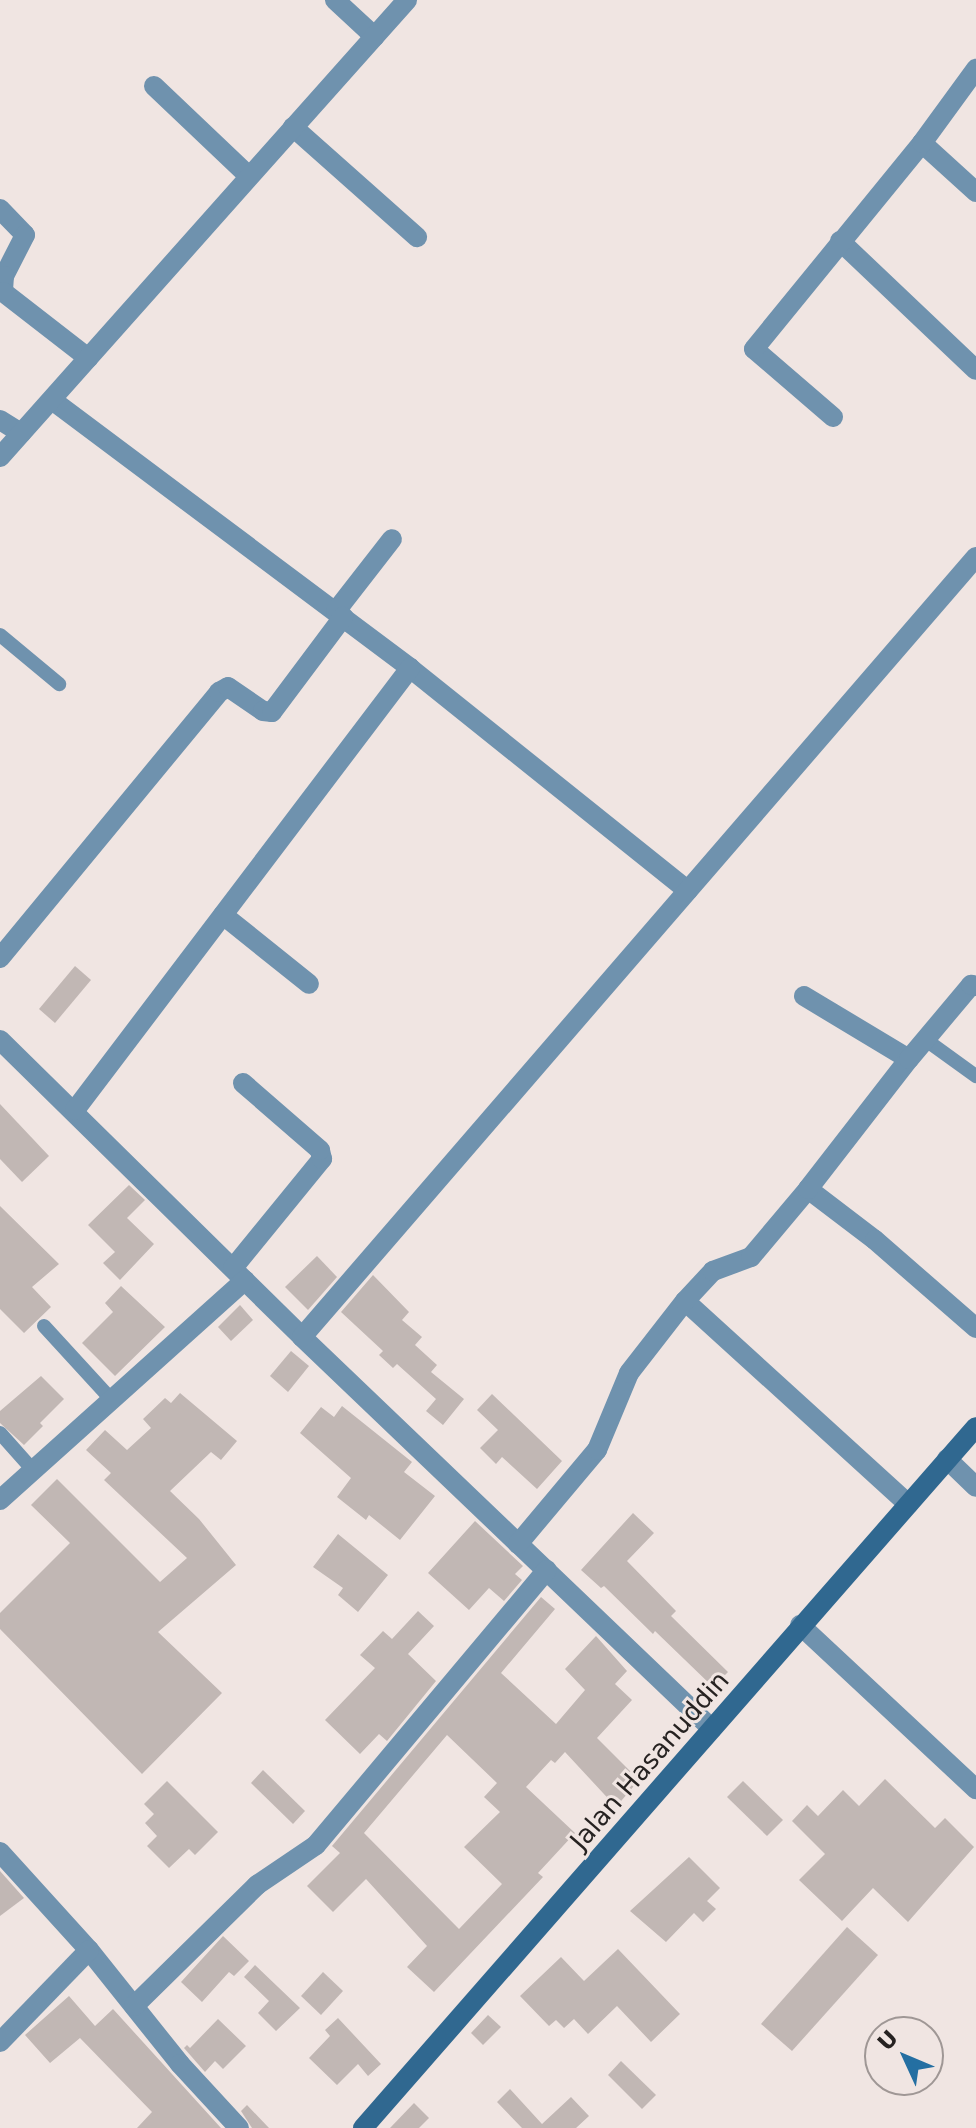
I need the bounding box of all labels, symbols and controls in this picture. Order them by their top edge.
street label: Jalan Hasanuddin [564,1665,736,1857]
north arrow [864,2016,944,2096]
text: U [873,2025,903,2055]

